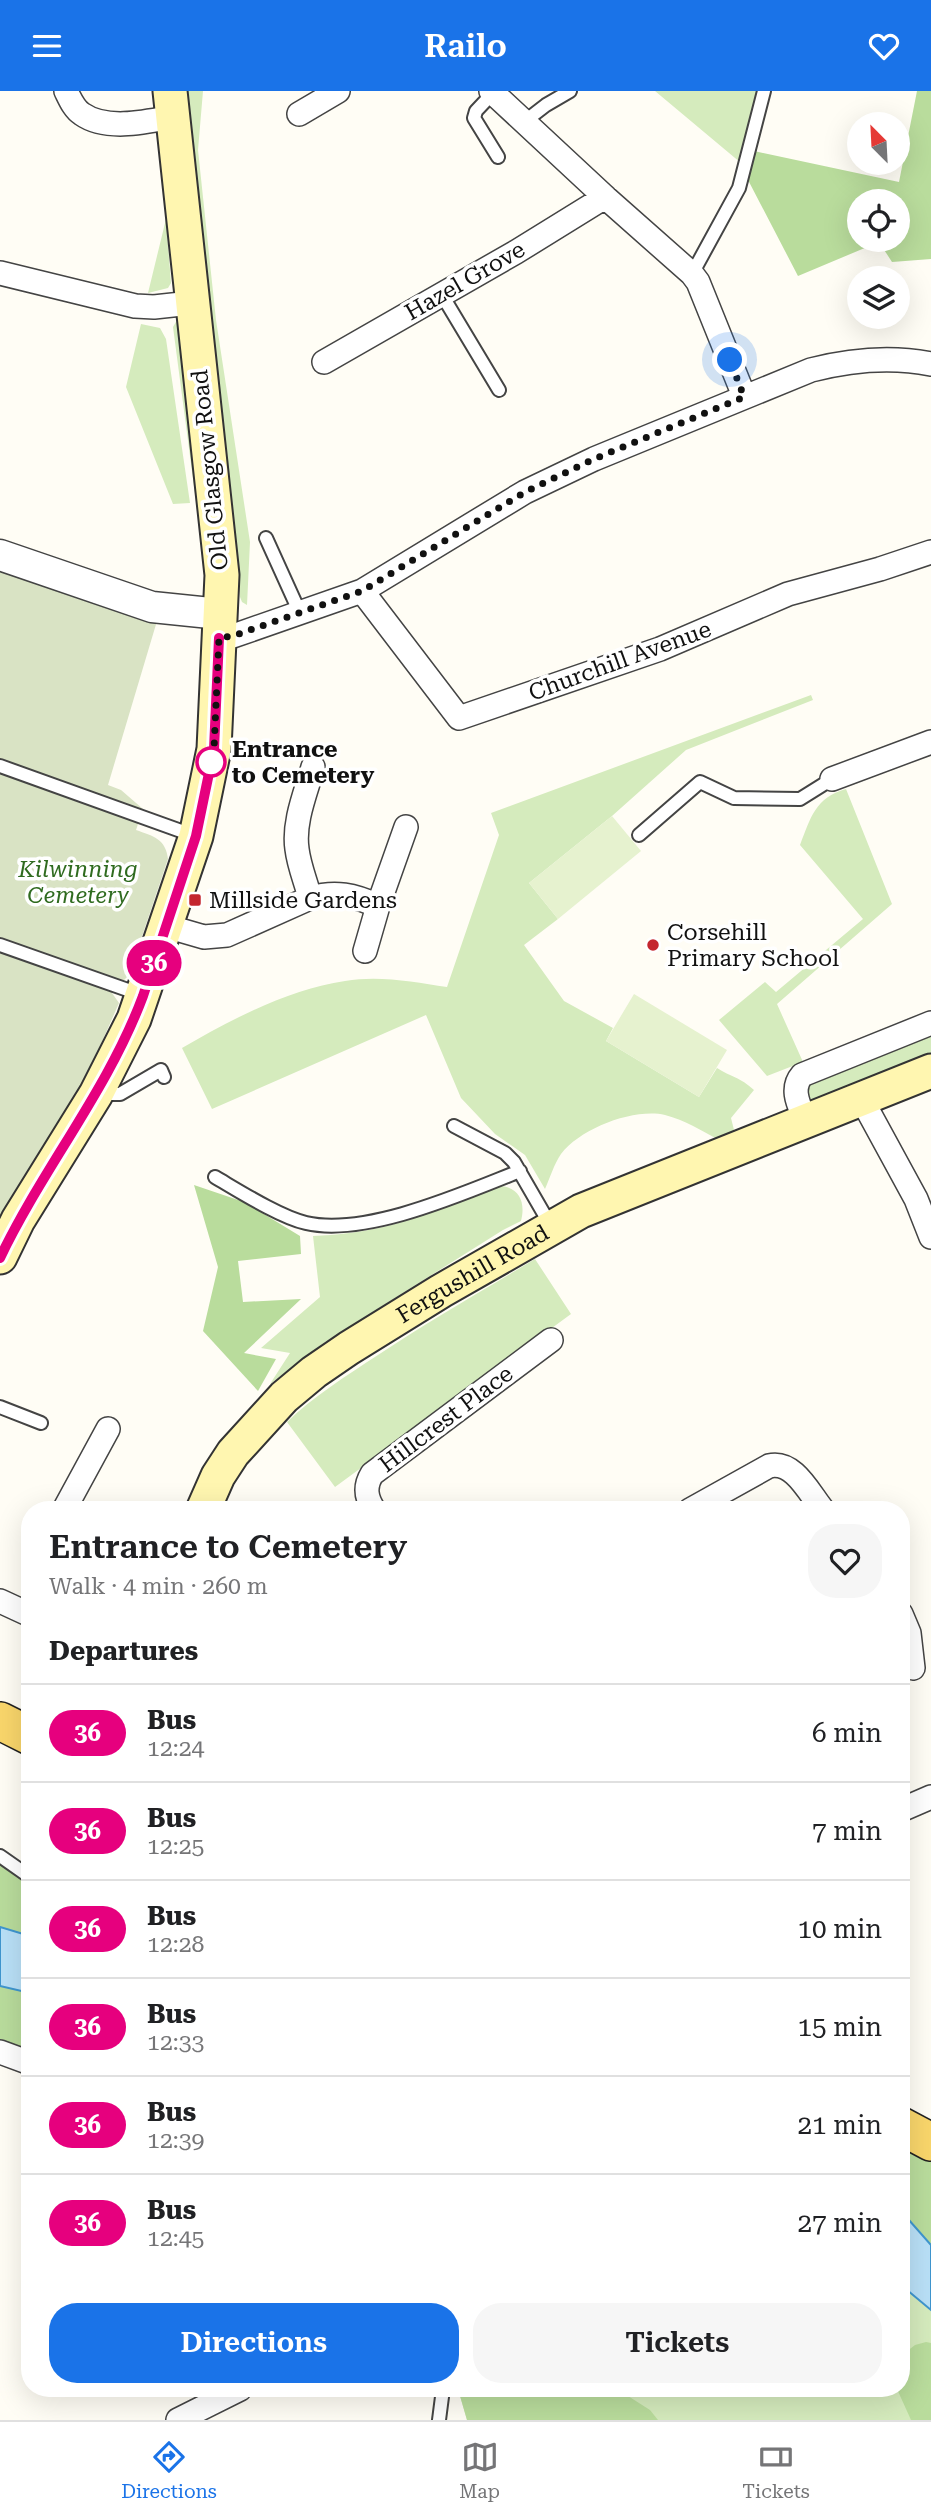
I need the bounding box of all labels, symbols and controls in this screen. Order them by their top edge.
icon: menu [28,27,66,65]
text: Railo [424,27,507,65]
icon: heart [865,27,903,65]
north arrow [847,112,910,175]
map controls [847,112,910,329]
button: locate [847,189,910,252]
street label: Hazel Grove [400,236,530,326]
button: layers [847,266,910,329]
your location [712,342,747,377]
street label: Old Glasgow Road [186,368,234,572]
street label: Churchill Avenue [525,615,715,707]
place label: Entrance to Cemetery [232,736,374,789]
marker: Entrance to Cemetery [196,747,226,777]
park label: Kilwinning Cemetery [17,856,138,909]
place label: Millside Gardens [209,887,397,914]
marker: Millside Gardens [187,892,203,908]
place label: Corsehill Primary School [667,919,839,972]
marker: Corsehill Primary School [645,937,661,953]
line badge: 36 [122,940,186,986]
text: 36 [141,949,167,977]
street label: Fergushill Road [391,1219,554,1329]
street label: Hillcrest Place [374,1360,518,1478]
button: heart [808,1524,882,1598]
text: Entrance to Cemetery [49,1527,407,1566]
text: Walk · 4 min · 260 m [49,1573,268,1600]
text: Departures [49,1636,198,1666]
text: Bus [147,1705,196,1735]
text: 6 min [812,1718,882,1748]
text: 36 [74,1719,101,1747]
text: 12:24 [147,1735,204,1762]
text: Bus [147,1803,196,1833]
text: 7 min [812,1816,882,1846]
text: 36 [74,1817,101,1845]
text: 12:25 [147,1833,204,1860]
text: Bus [147,1901,196,1931]
text: 10 min [798,1914,882,1944]
text: 36 [74,1915,101,1943]
text: 12:28 [147,1931,204,1958]
text: Bus [147,1999,196,2029]
text: 15 min [798,2012,882,2042]
text: 36 [74,2013,101,2041]
text: 12:33 [147,2029,204,2056]
text: Bus [147,2097,196,2127]
text: 21 min [798,2110,882,2140]
text: 36 [74,2111,101,2139]
text: 12:39 [147,2127,204,2154]
text: Bus [147,2195,196,2225]
text: 27 min [798,2208,882,2238]
text: 36 [74,2209,101,2237]
text: 12:45 [147,2225,204,2252]
button: Directions [49,2303,459,2383]
button: Tickets [473,2303,882,2383]
tab: Directions [121,2438,217,2503]
tab: Map [459,2438,500,2503]
tab: Tickets [742,2438,810,2503]

